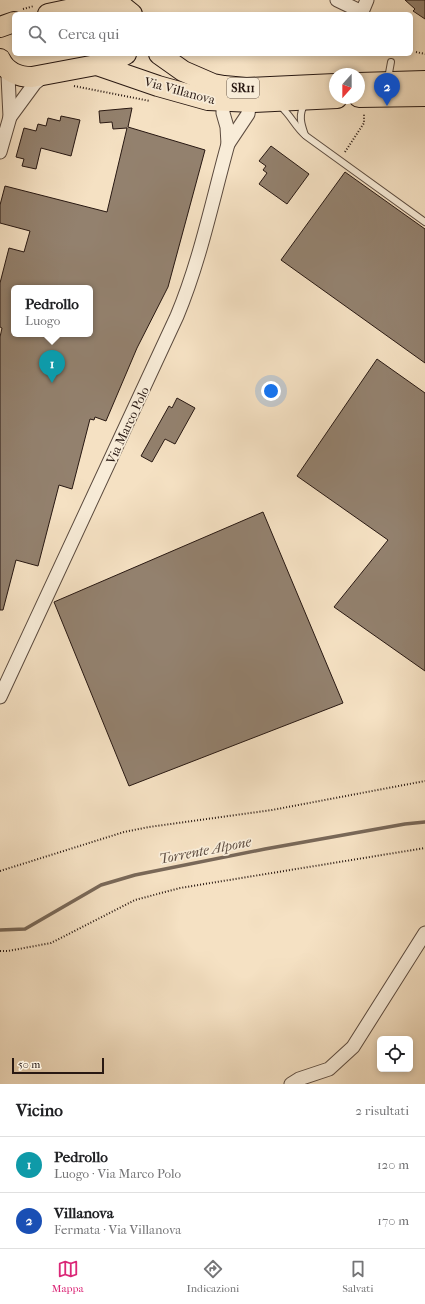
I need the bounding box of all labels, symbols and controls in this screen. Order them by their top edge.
search box [12,12,413,56]
icon: search [26,23,48,45]
text: Cerca qui [58,25,119,43]
north arrow [329,68,365,104]
pin: 2 [374,73,400,106]
street label: Via Villanova [142,74,218,107]
road number: SR11 [227,78,259,98]
popup [11,285,93,337]
text: Pedrollo [25,295,79,313]
text: Luogo [25,313,60,328]
pin: 1 [39,350,65,383]
your location [261,381,281,401]
street label: Via Marco Polo [103,384,152,467]
water label: Torrente Alpone [158,833,253,868]
map controls [377,1036,413,1072]
button: locate [377,1036,413,1072]
scale bar [12,1056,104,1075]
text: 50 m [18,1058,40,1071]
text: Vicino [16,1100,63,1120]
text: 2 risultati [355,1103,409,1118]
text: Pedrollo [54,1148,108,1166]
text: 1 [27,1157,31,1172]
text: 120 m [377,1157,409,1172]
text: Luogo · Via Marco Polo [54,1166,181,1181]
text: Villanova [54,1204,114,1222]
text: 2 [26,1213,32,1228]
text: 170 m [377,1213,409,1228]
text: Fermata · Via Villanova [54,1222,181,1237]
tab: Mappa [51,1258,84,1295]
tab: Indicazioni [186,1258,239,1295]
tab: Salvati [342,1258,374,1295]

